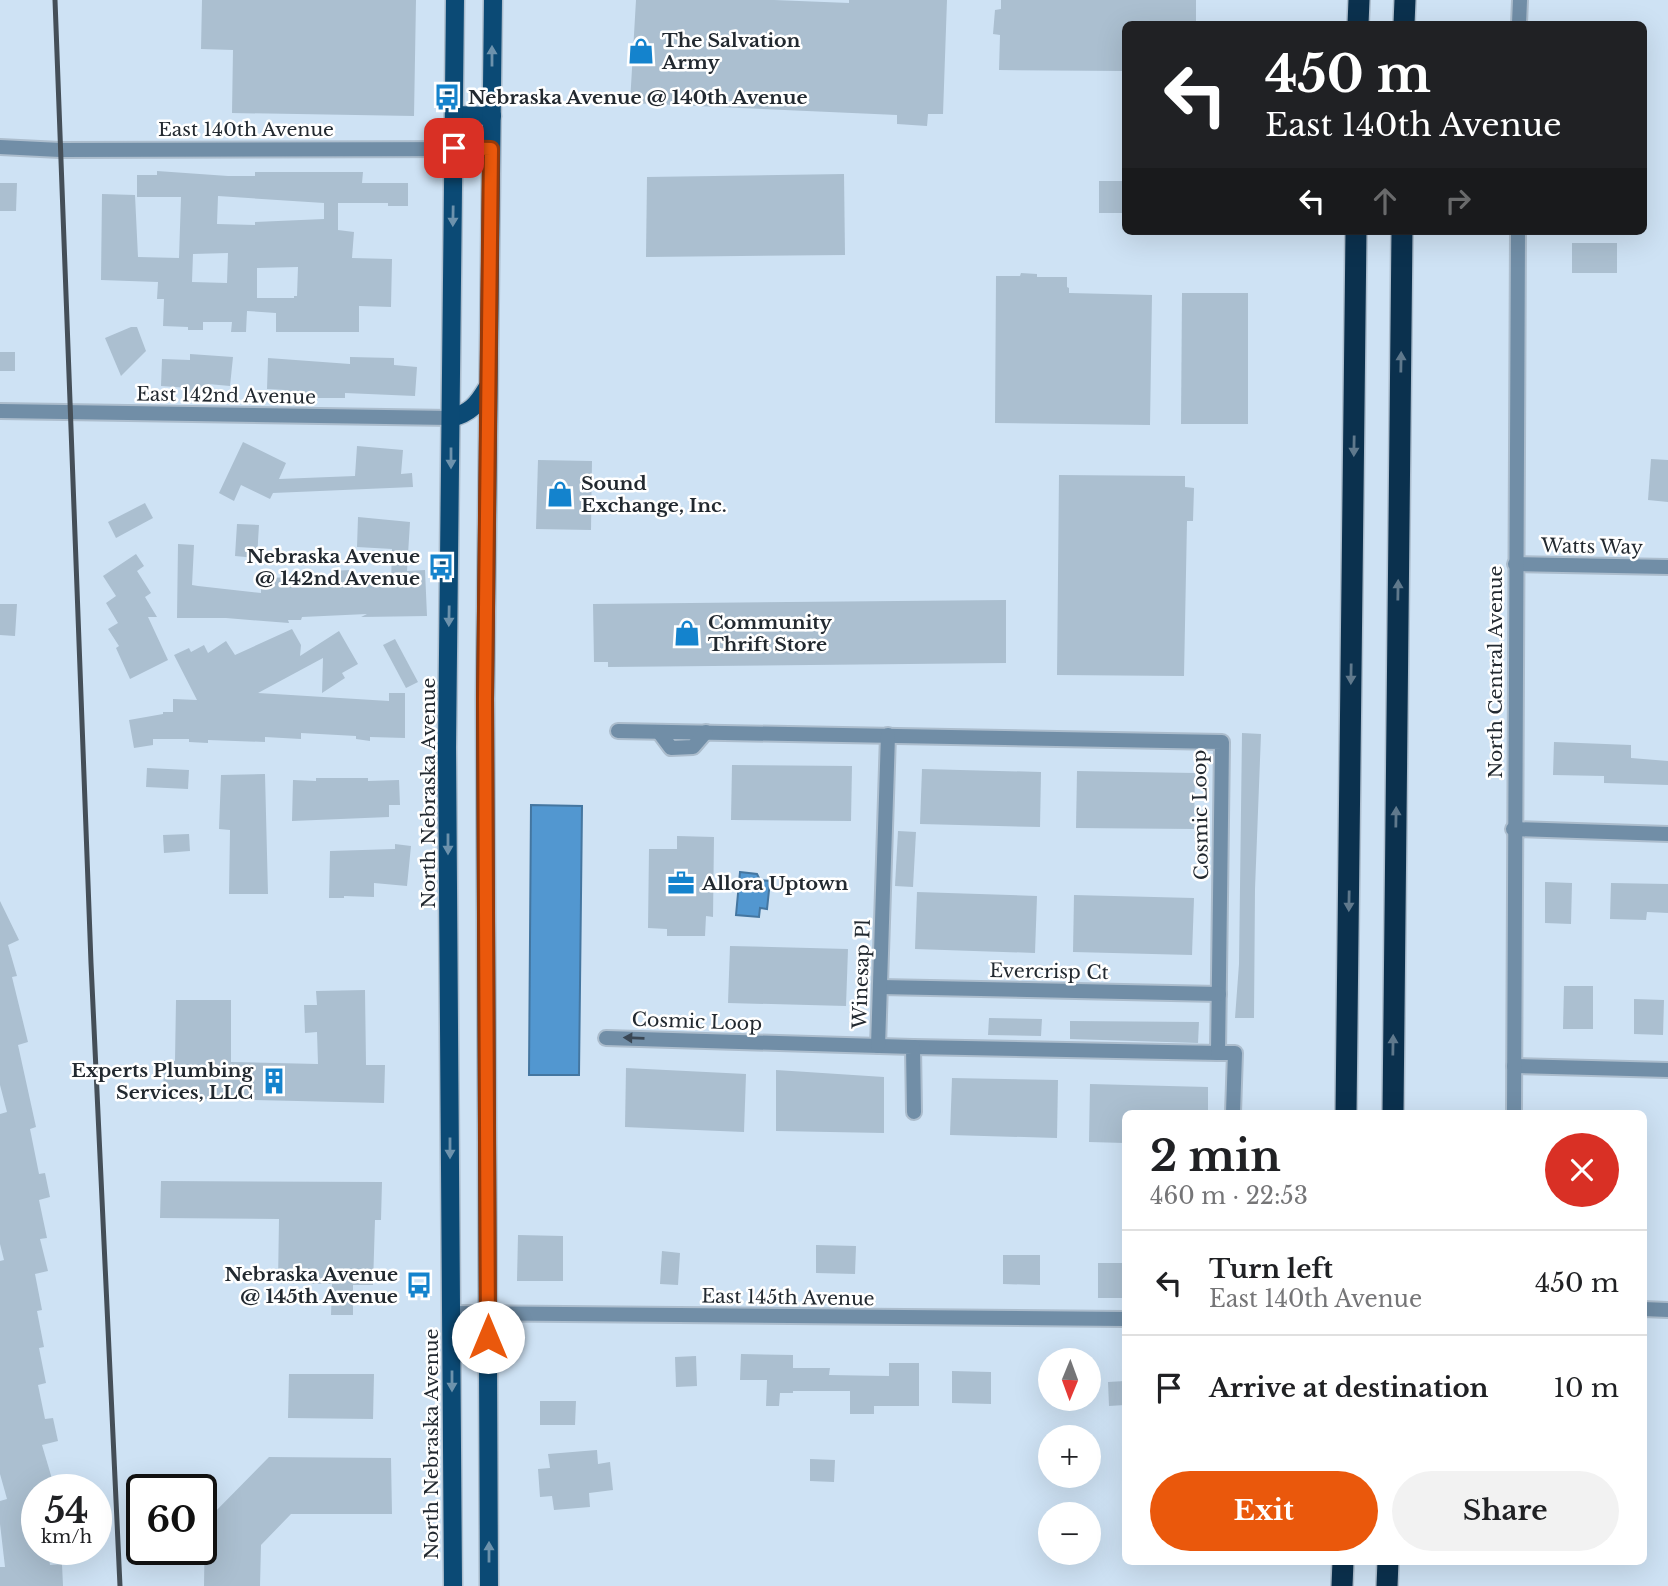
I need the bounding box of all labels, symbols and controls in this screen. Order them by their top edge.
place label: The Salvation Army [661,29,801,74]
shop icon: The Salvation Army [626,36,656,66]
text: 450 m [1265,44,1431,105]
one-way arrow [486,45,498,67]
icon: left [1150,49,1241,140]
bus stop icon: Nebraska Avenue @ 140th Avenue [432,82,462,112]
place label: Nebraska Avenue @ 140th Avenue [468,86,808,109]
text: East 140th Avenue [1265,105,1561,145]
street label: East 140th Avenue [158,118,334,141]
pin [424,118,484,178]
icon: arrive [435,129,473,167]
icon: left [1293,182,1331,220]
icon: ahead [1366,182,1404,220]
icon: right [1439,182,1477,220]
one-way arrow [448,205,459,227]
one-way arrow [1395,351,1407,373]
street label: East 142nd Avenue [136,382,316,409]
one-way arrow [1348,435,1360,457]
one-way arrow [445,447,456,469]
place label: Sound Exchange, Inc. [581,472,727,517]
shop icon: Sound Exchange, Inc. [545,479,575,509]
street label: Watts Way [1540,534,1643,559]
place label: Nebraska Avenue @ 142nd Avenue [246,545,420,590]
bus stop icon: Nebraska Avenue @ 142nd Avenue [426,552,456,582]
street label: North Central Avenue [1484,566,1507,778]
one-way arrow [1392,579,1404,601]
one-way arrow [443,605,455,627]
place label: Community Thrift Store [708,611,833,656]
shop icon: Community Thrift Store [672,618,702,648]
one-way arrow [1345,663,1357,685]
street label: North Nebraska Avenue [417,678,440,908]
street label: Cosmic Loop [1188,750,1213,880]
one-way arrow [1390,806,1402,828]
one-way arrow [442,833,454,855]
office icon: Allora Uptown [666,868,696,898]
place label: Allora Uptown [701,872,849,895]
one-way arrow [1343,890,1354,912]
street label: Winesap Pl [848,919,875,1030]
street label: Evercrisp Ct [989,959,1110,984]
street label: Cosmic Loop [631,1008,763,1035]
one-way arrow [623,1033,645,1044]
one-way arrow [1387,1034,1399,1056]
place label: Experts Plumbing Services, LLC [71,1059,254,1104]
building icon: Experts Plumbing Services, LLC [259,1066,289,1096]
text: 2 min [1150,1130,1281,1182]
button: close [1545,1133,1619,1207]
one-way arrow [444,1137,456,1159]
text: 460 m · 22:53 [1150,1182,1308,1210]
text: Turn left [1209,1253,1333,1285]
place label: Nebraska Avenue @ 145th Avenue [224,1263,398,1308]
icon: left [1150,1264,1188,1302]
text: 450 m [1535,1267,1619,1299]
bus stop icon: Nebraska Avenue @ 145th Avenue [404,1270,434,1300]
street label: East 145th Avenue [701,1284,875,1311]
text: East 140th Avenue [1209,1285,1422,1313]
position arrow [451,1300,525,1374]
street label: North Nebraska Avenue [420,1329,443,1559]
north arrow [1038,1348,1101,1410]
map controls [1038,1348,1101,1565]
icon: arrive [1150,1369,1188,1407]
one-way arrow [446,1370,458,1392]
text: Arrive at destination [1209,1372,1489,1404]
text: 10 m [1553,1372,1619,1404]
button: + [1038,1425,1101,1488]
button: Exit [1150,1471,1378,1551]
button: Share [1392,1471,1619,1551]
speed limit sign: 60 [126,1474,217,1565]
text: 54 [44,1489,89,1532]
button: − [1038,1502,1101,1565]
text: km/h [41,1526,92,1548]
one-way arrow [483,1541,495,1563]

